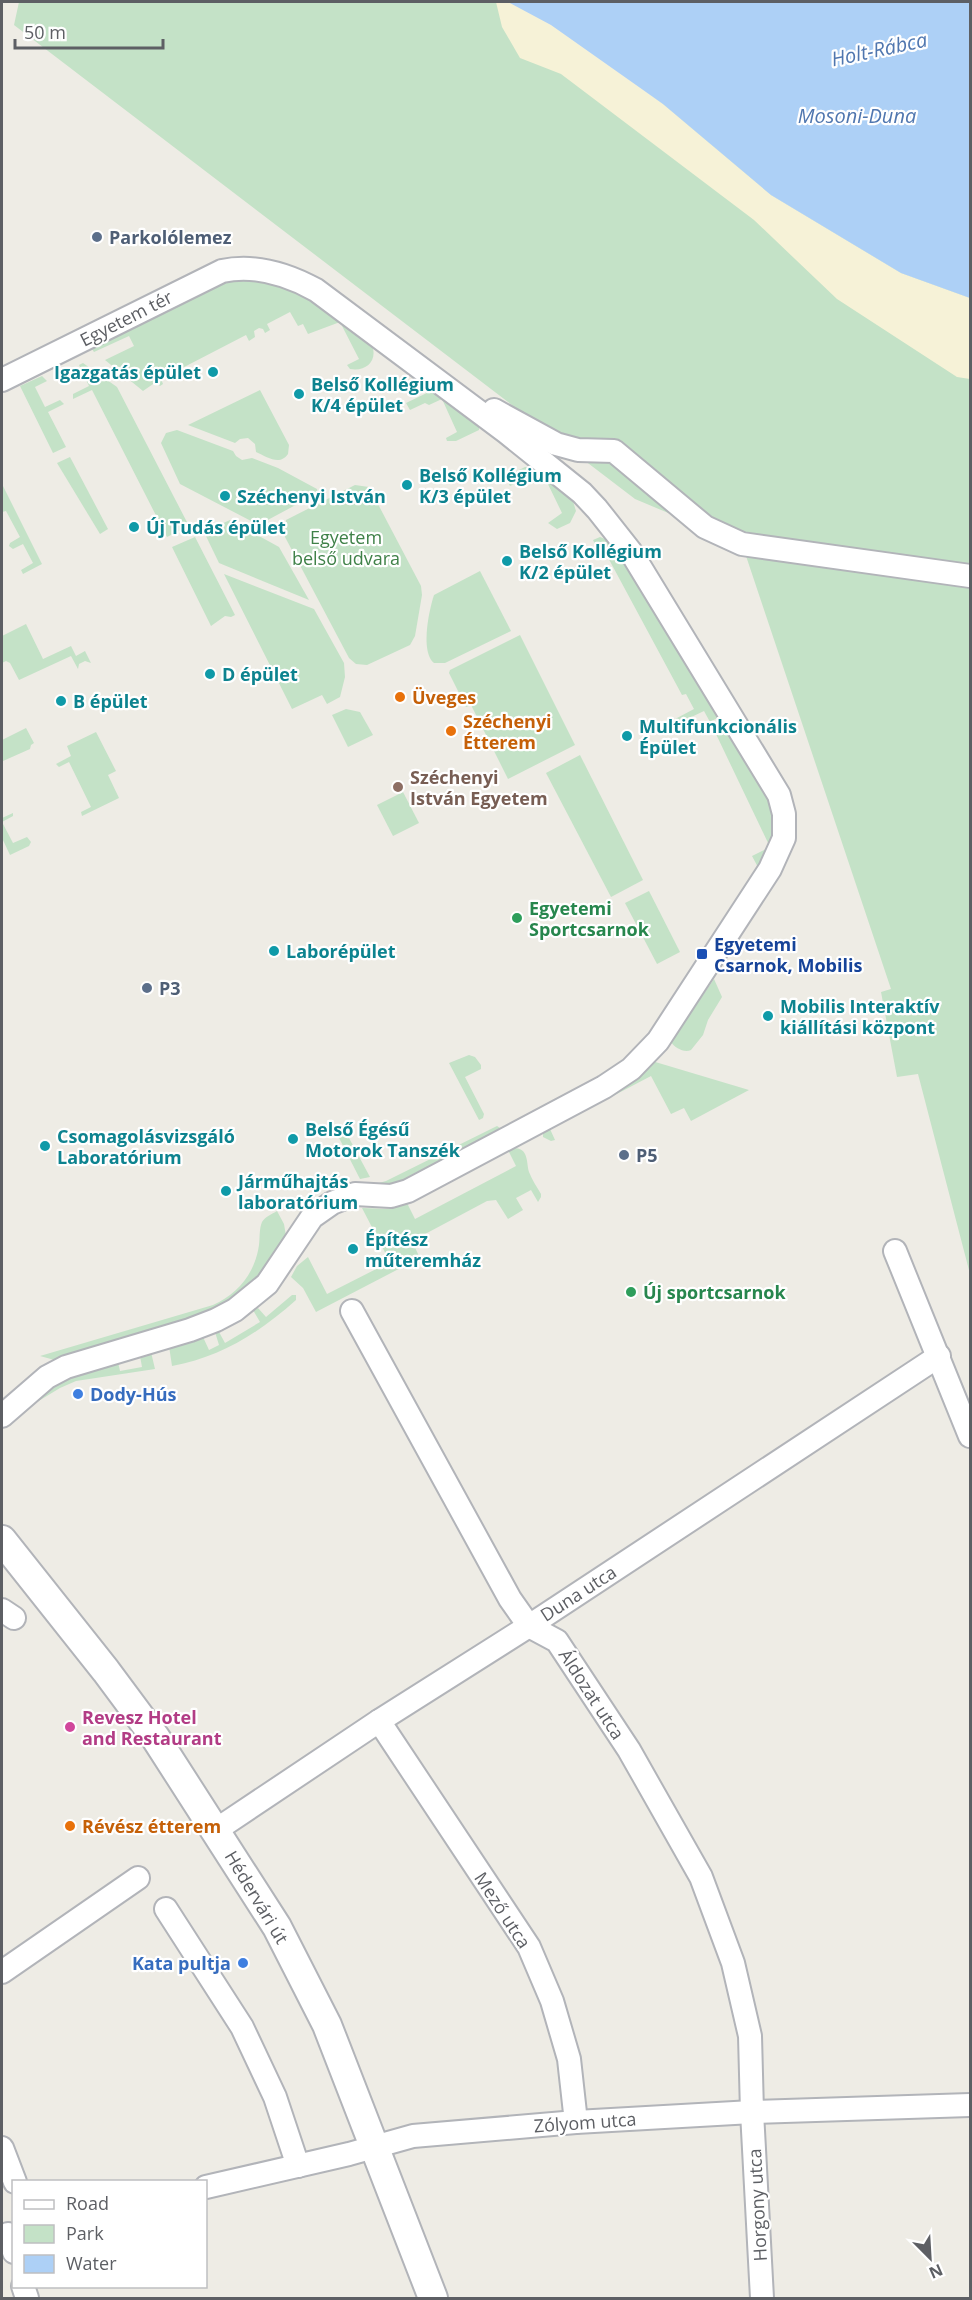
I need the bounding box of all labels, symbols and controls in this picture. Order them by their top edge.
scale bar [15,12,164,50]
text: 50 m [24,20,66,44]
water label: Holt-Rábca [829,26,929,72]
water label: Mosoni-Duna [798,102,916,129]
place label: Parkolólemez [109,225,232,249]
marker: Parkolólemez [90,230,104,244]
street label: Egyetem tér [76,284,177,352]
place label: Igazgatás épület [54,360,201,384]
marker: Igazgatás épület [206,365,220,379]
place label: Belső Kollégium K/4 épület [311,372,454,417]
marker: Belső Kollégium K/4 épület [292,387,306,401]
place label: Belső Kollégium K/3 épület [419,463,562,508]
marker: Belső Kollégium K/3 épület [400,478,414,492]
place label: Széchenyi István [237,484,386,508]
marker: Széchenyi István [218,489,232,503]
place label: Új Tudás épület [146,515,286,539]
marker: Új Tudás épület [127,520,141,534]
park label: Egyetem belső udvara [292,525,400,570]
place label: Belső Kollégium K/2 épület [519,539,662,584]
marker: Belső Kollégium K/2 épület [500,554,514,568]
place label: D épület [222,662,298,686]
marker: D épület [203,667,217,681]
place label: Üveges [412,685,476,709]
place label: B épület [73,689,148,713]
marker: Üveges [393,690,407,704]
marker: B épület [54,694,68,708]
place label: Széchenyi Étterem [463,709,552,754]
place label: Multifunkcionális Épület [639,714,797,759]
marker: Széchenyi Étterem [444,724,458,738]
marker: Multifunkcionális Épület [620,729,634,743]
place label: Széchenyi István Egyetem [410,765,548,810]
marker: Széchenyi István Egyetem [391,780,405,794]
place label: Egyetemi Sportcsarnok [529,896,650,941]
marker: Egyetemi Sportcsarnok [510,911,524,925]
place label: Egyetemi Csarnok, Mobilis [714,932,862,977]
place label: Laborépület [286,939,396,963]
marker: Laborépület [267,944,281,958]
marker: Egyetemi Csarnok, Mobilis [695,947,709,961]
place label: P3 [159,976,181,1000]
marker: P3 [140,981,154,995]
place label: Mobilis Interaktív kiállítási központ [780,994,940,1039]
marker: Mobilis Interaktív kiállítási központ [761,1009,775,1023]
place label: Belső Égésű Motorok Tanszék [305,1117,461,1162]
place label: Csomagolásvizsgáló Laboratórium [57,1124,235,1169]
marker: Belső Égésű Motorok Tanszék [286,1132,300,1146]
marker: Csomagolásvizsgáló Laboratórium [38,1139,52,1153]
place label: P5 [636,1143,658,1167]
marker: P5 [617,1148,631,1162]
place label: Járműhajtás laboratórium [236,1169,358,1214]
marker: Járműhajtás laboratórium [219,1184,233,1198]
place label: Építész műteremház [365,1227,481,1272]
marker: Építész műteremház [346,1242,360,1256]
place label: Új sportcsarnok [643,1280,786,1304]
marker: Új sportcsarnok [624,1285,638,1299]
place label: Dody-Hús [90,1382,176,1406]
marker: Dody-Hús [71,1387,85,1401]
street label: Duna utca [535,1560,621,1626]
street label: Áldozat utca [554,1644,630,1744]
place label: Revesz Hotel and Restaurant [82,1705,222,1750]
marker: Revesz Hotel and Restaurant [63,1720,77,1734]
place label: Révész étterem [82,1814,221,1838]
marker: Révész étterem [63,1819,77,1833]
street label: Hédervári út [220,1846,294,1948]
street label: Mező utca [469,1867,537,1953]
place label: Kata pultja [132,1951,231,1975]
marker: Kata pultja [236,1956,250,1970]
street label: Zólyom utca [533,2106,637,2138]
street label: Horgony utca [742,2148,772,2262]
legend [12,2180,207,2288]
text: Road [66,2191,109,2215]
text: Park [66,2221,104,2245]
north arrow [900,2228,960,2288]
text: Water [66,2251,117,2275]
text: N [926,2259,947,2284]

